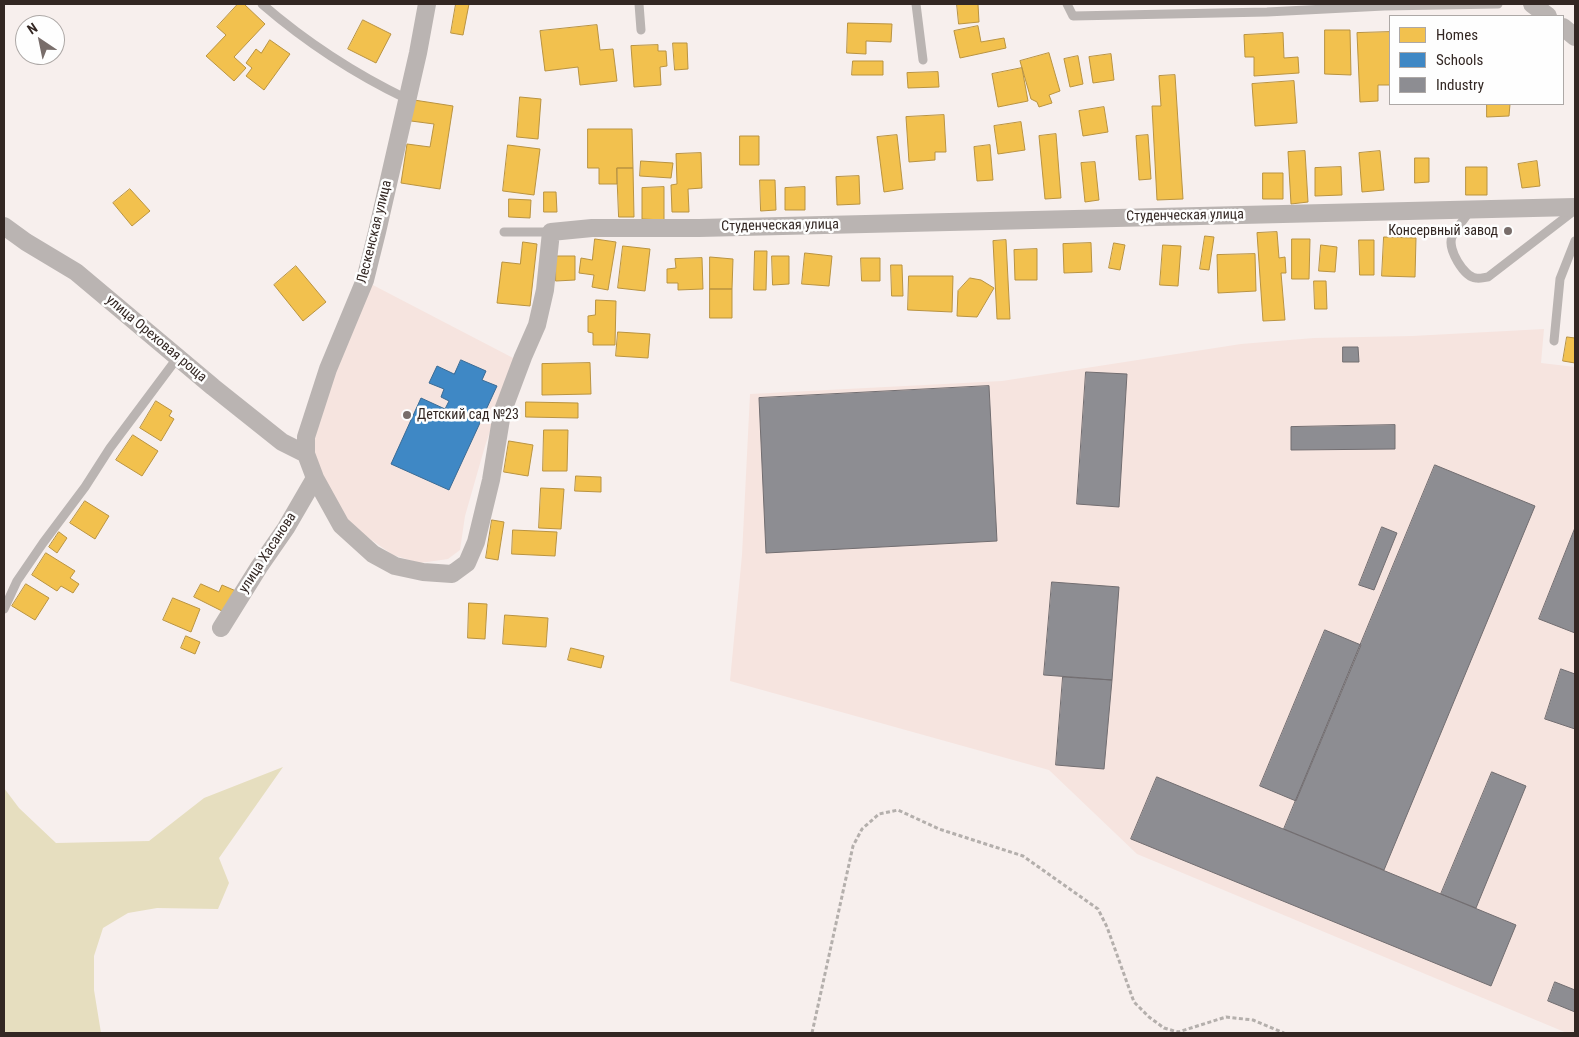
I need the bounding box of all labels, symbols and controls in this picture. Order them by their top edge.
north arrow [15,15,65,65]
legend [1389,15,1564,105]
text: N [24,19,40,37]
text: Homes [1436,26,1478,44]
text: Schools [1436,51,1483,69]
text: Industry [1436,76,1484,94]
street label: Лескенская улица [354,179,396,285]
street label: Студенческая улица [1126,207,1244,225]
street label: Студенческая улица [721,217,839,235]
place label: Консервный завод [1388,223,1498,239]
marker: Консервный завод [1502,225,1514,237]
street label: улица Ореховая роща [102,292,210,386]
place label: Детский сад №23 [417,407,519,423]
marker: Детский сад №23 [401,409,413,421]
street label: улица Хасанова [236,510,300,596]

